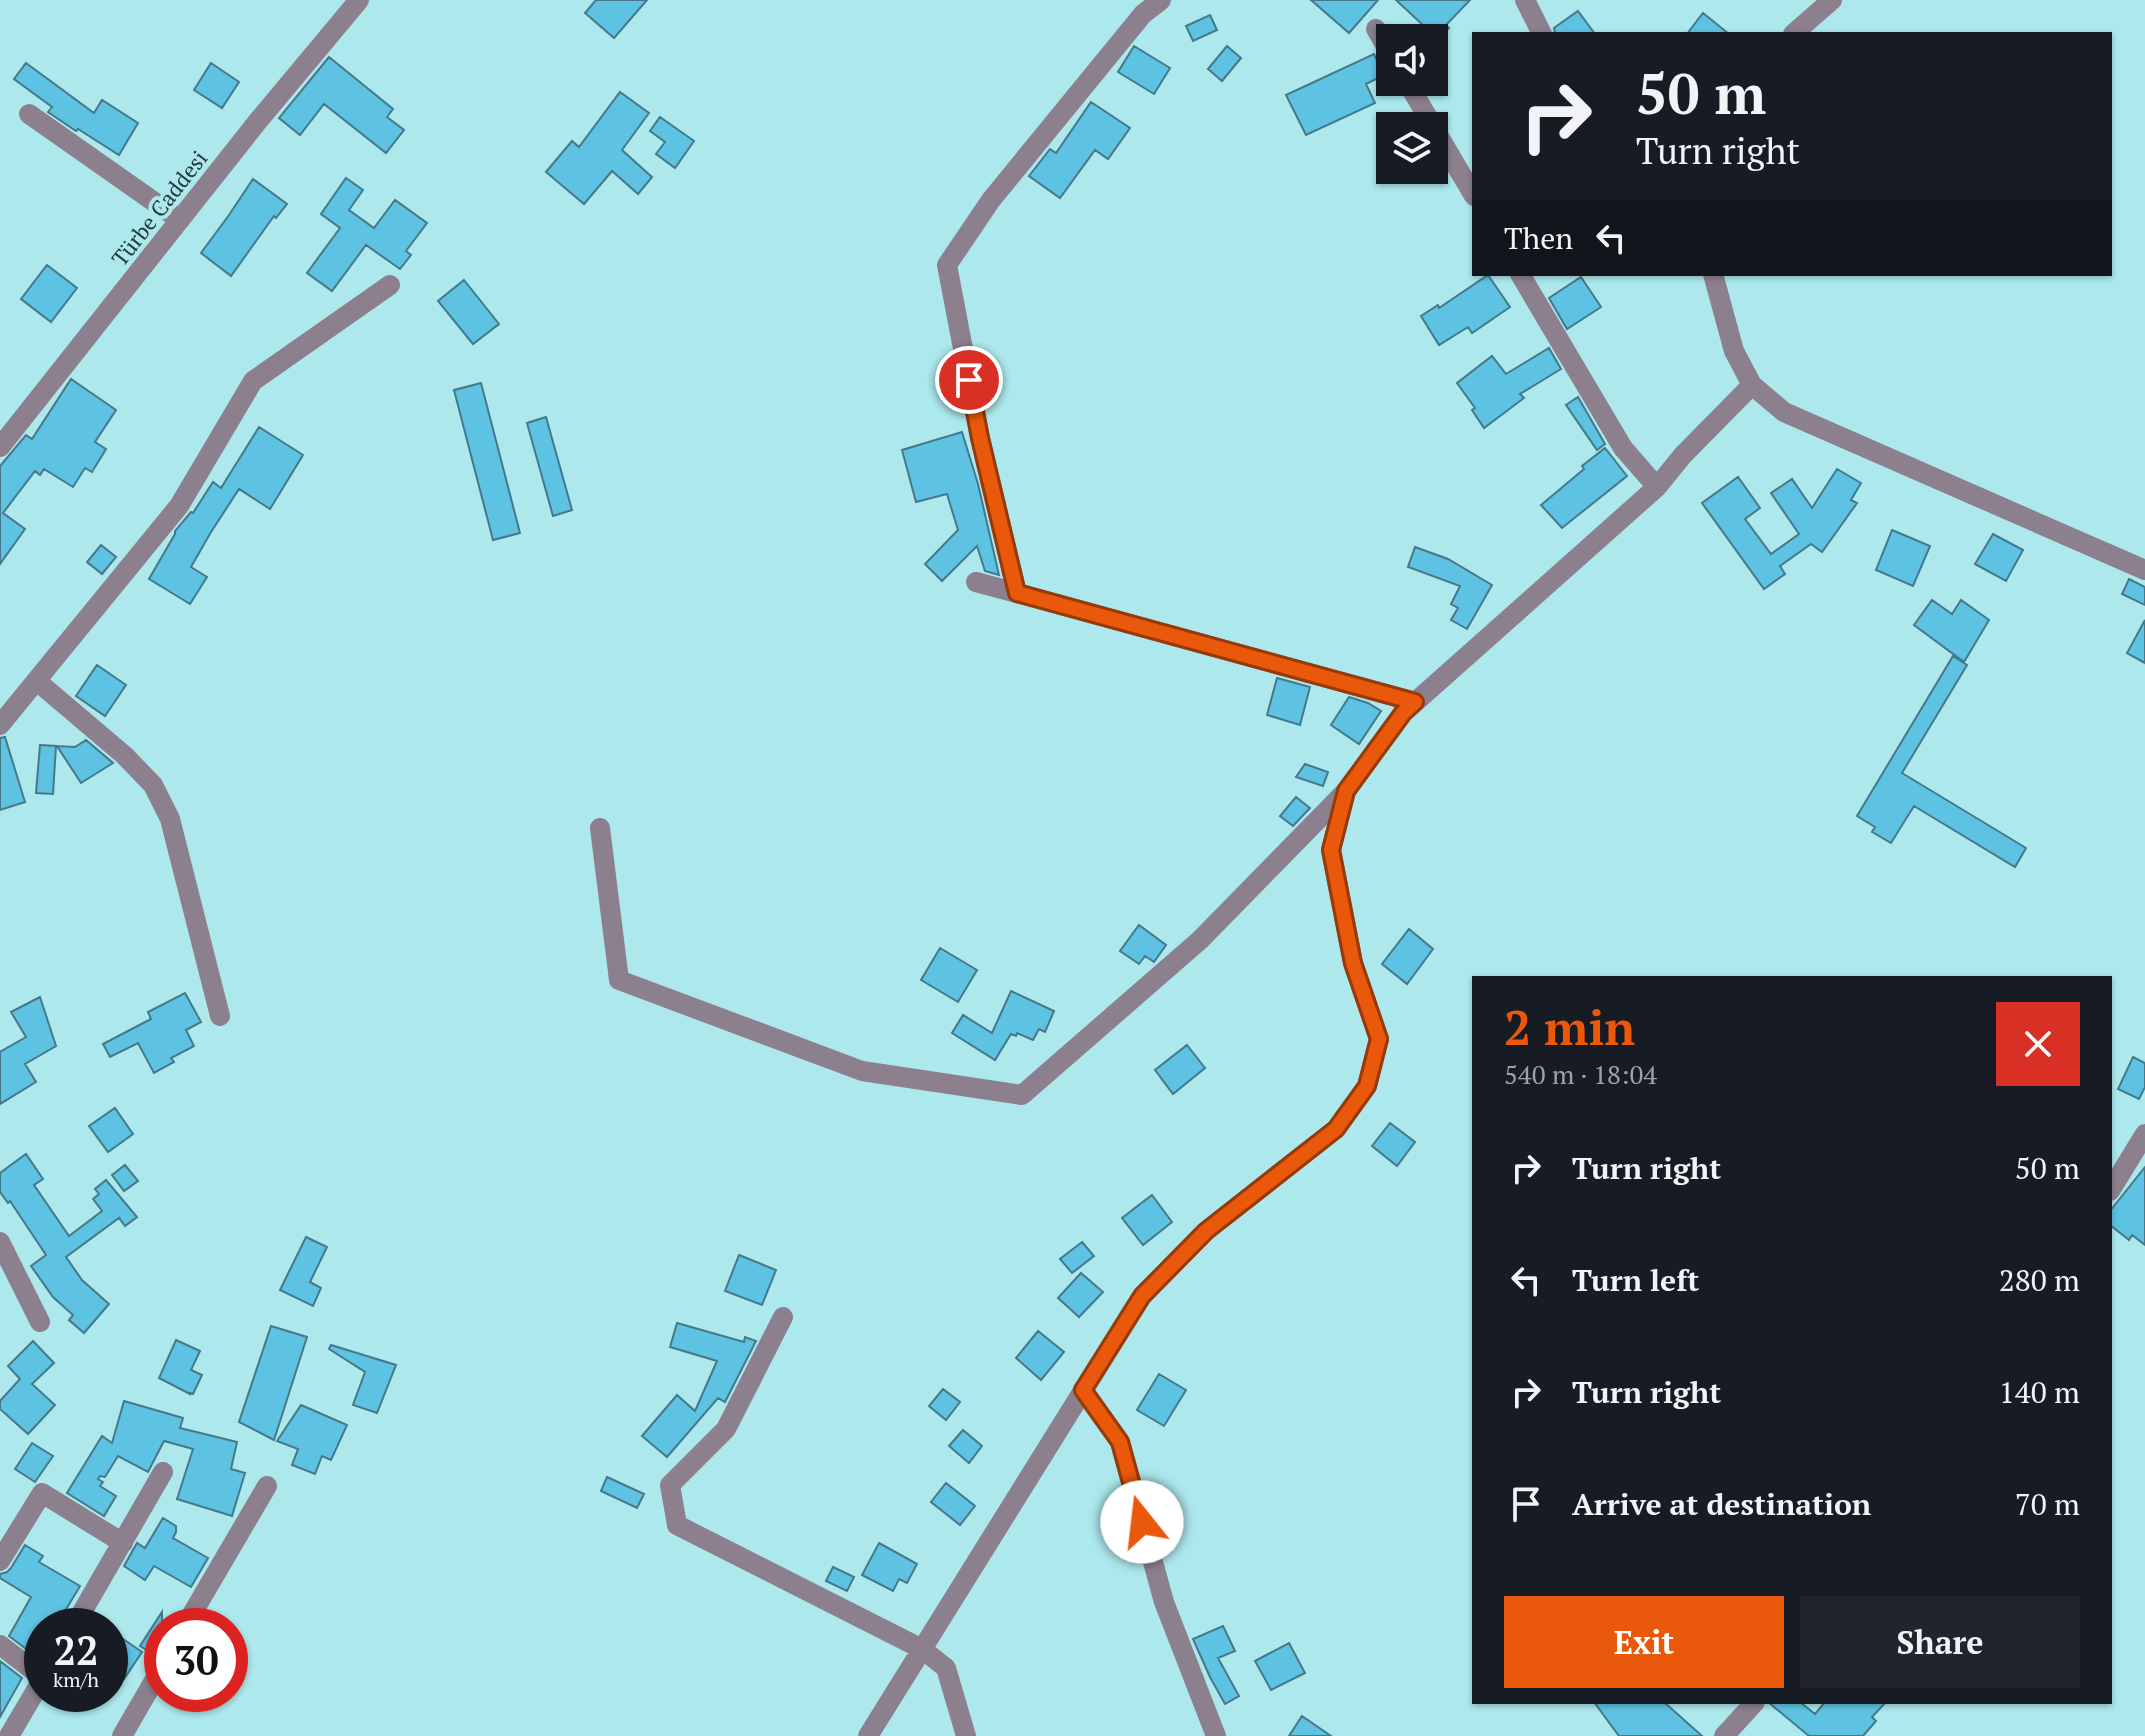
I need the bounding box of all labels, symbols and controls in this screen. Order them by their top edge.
map controls [1376,24,1448,184]
button: sound [1376,24,1448,96]
text: 50 m [1636,56,1766,130]
icon: right [1504,64,1608,168]
button: layers [1376,112,1448,184]
text: Turn right [1636,127,1800,174]
street label: Türbe Caddesi [105,144,213,272]
icon: left [1589,216,1633,260]
text: Then [1504,218,1573,258]
pin [935,346,1003,414]
icon: arrive [947,358,991,402]
text: 2 min [1504,995,1635,1059]
button: close [1996,1002,2080,1086]
text: 540 m · 18:04 [1504,1057,1657,1091]
icon: right [1504,1146,1548,1190]
text: Turn right [1572,1148,1721,1188]
text: 50 m [2015,1148,2080,1188]
icon: left [1504,1258,1548,1302]
text: Turn left [1572,1260,1699,1300]
text: 280 m [1999,1260,2080,1300]
icon: right [1504,1370,1548,1414]
text: Turn right [1572,1372,1721,1412]
text: 140 m [1999,1372,2080,1412]
position arrow [1100,1480,1184,1564]
icon: arrive [1504,1482,1548,1526]
text: Arrive at destination [1572,1484,1871,1524]
text: 70 m [2015,1484,2080,1524]
button: Exit [1504,1596,1784,1688]
button: Share [1800,1596,2080,1688]
speed limit sign: 30 [144,1608,248,1712]
text: 22 [53,1623,99,1676]
text: km/h [53,1666,99,1693]

